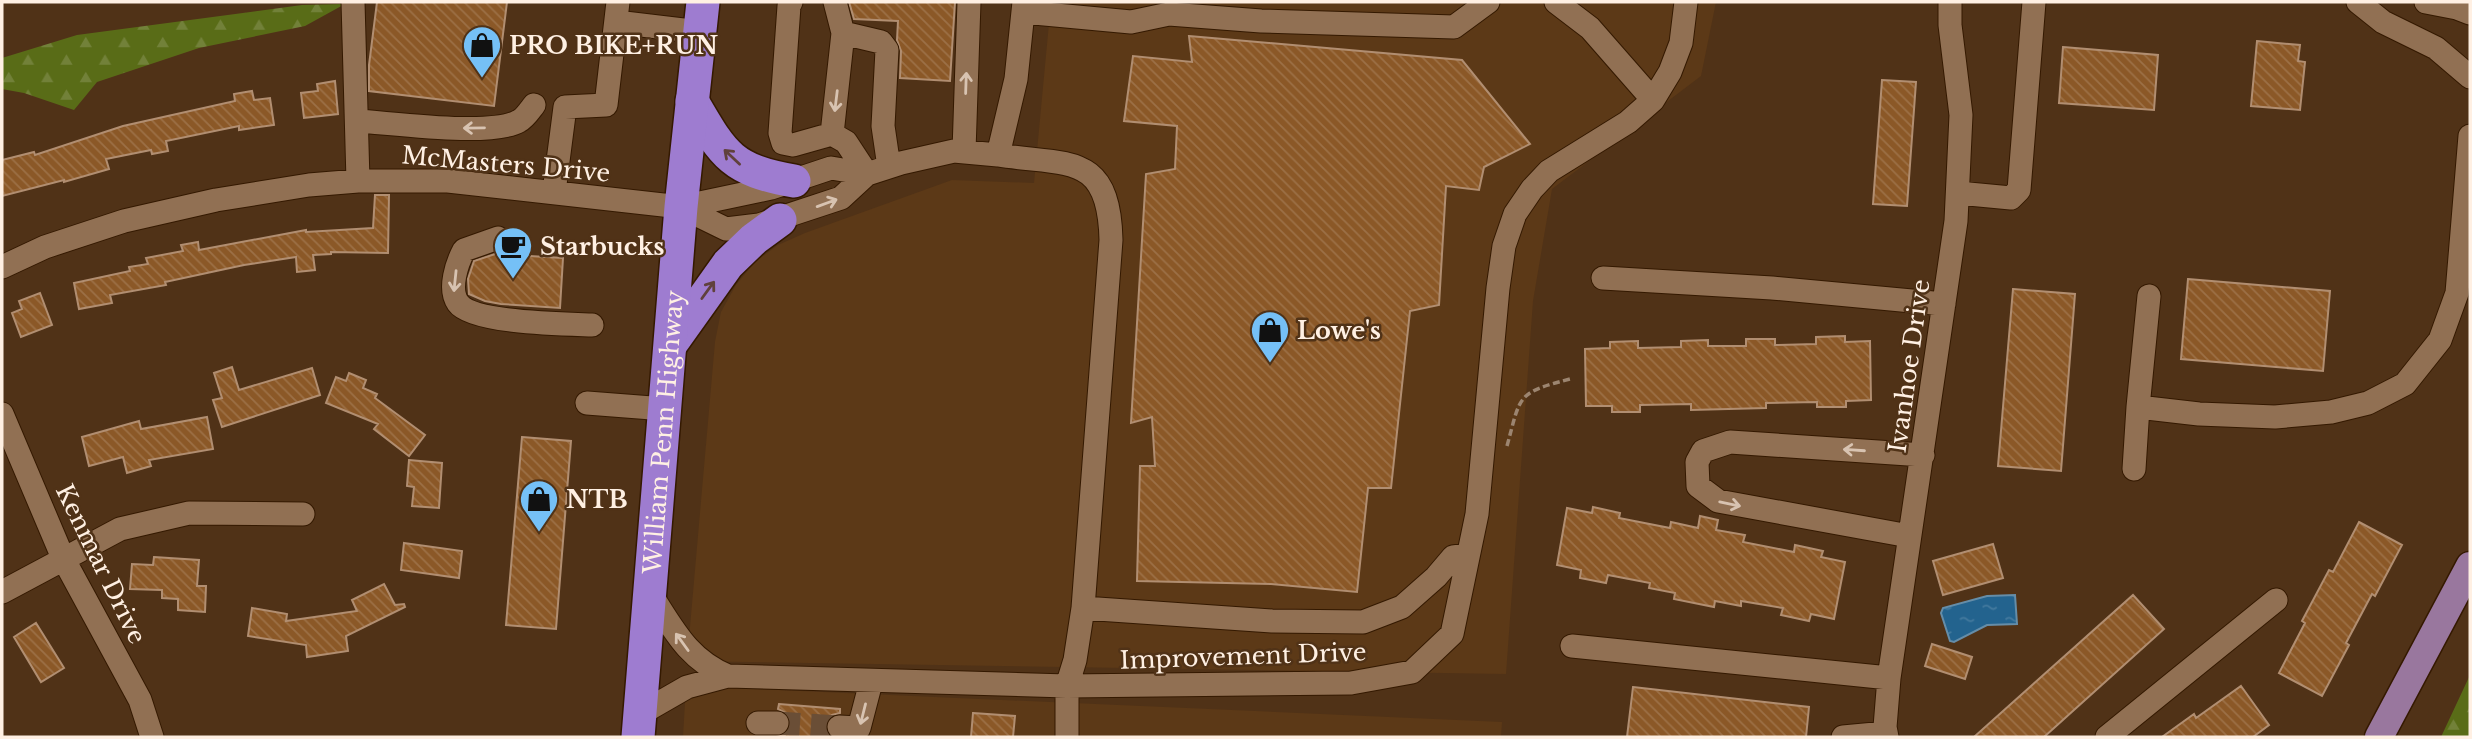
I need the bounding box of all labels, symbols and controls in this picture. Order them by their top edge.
shop icon: PRO BIKE+RUN [461,24,503,79]
place label: PRO BIKE+RUN [509,31,719,60]
one-way arrow [960,72,973,95]
one-way arrow [830,89,843,111]
one-way arrow [462,121,485,135]
street label: McMasters Drive [400,140,612,188]
one-way arrow [723,149,741,165]
one-way arrow [816,196,838,208]
cafe icon: Starbucks [492,225,534,280]
place label: Starbucks [540,232,665,261]
one-way arrow [449,269,462,291]
street label: Ivanhoe Drive [1882,277,1936,455]
one-way arrow [701,281,716,300]
street label: William Penn Highway [637,288,689,576]
shop icon: Lowe's [1249,309,1291,364]
place label: Lowe's [1297,316,1381,345]
one-way arrow [1844,443,1866,456]
shop icon: NTB [518,478,560,533]
street label: Kenmar Drive [50,480,152,648]
place label: NTB [566,485,628,514]
one-way arrow [1718,497,1741,511]
one-way arrow [675,633,689,652]
street label: Improvement Drive [1119,637,1367,675]
one-way arrow [856,702,869,725]

